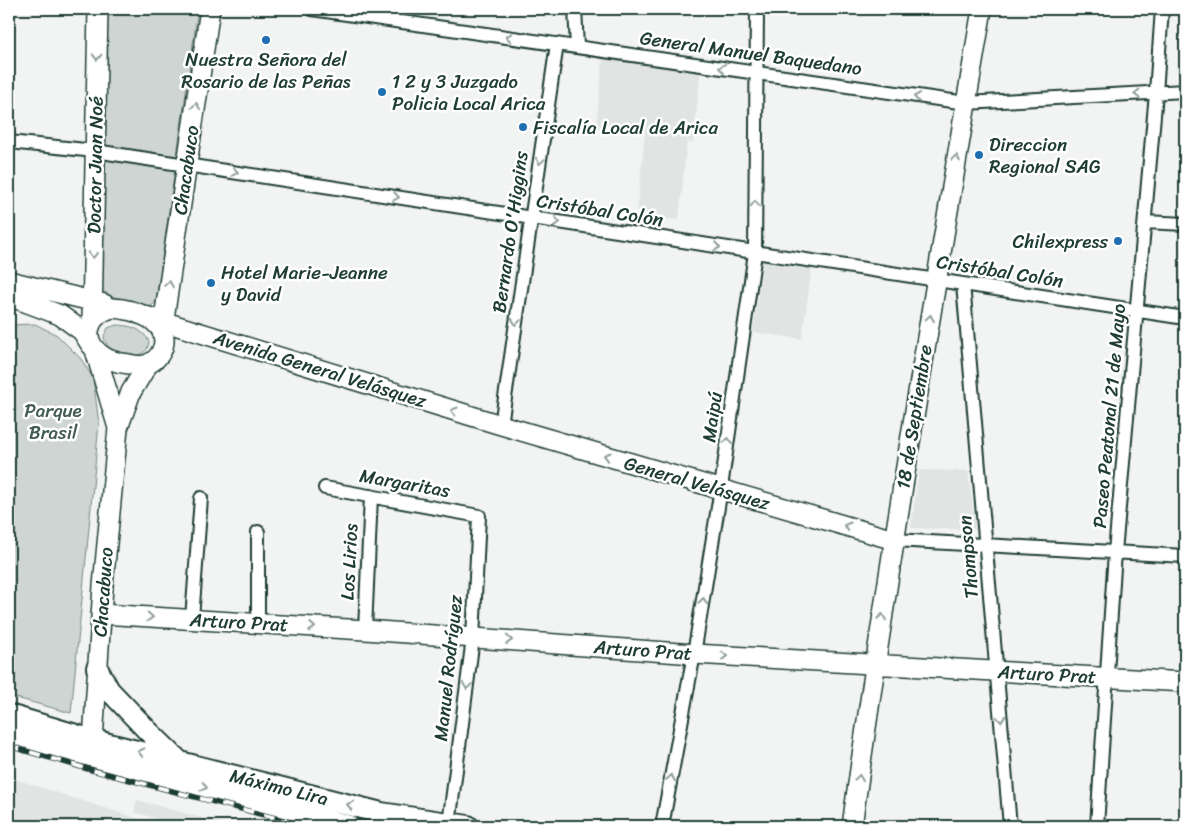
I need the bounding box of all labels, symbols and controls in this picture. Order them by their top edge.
street label: General Manuel Baquedano [638,21,864,85]
one-way arrow [505,32,513,43]
marker: Nuestra Señora del Rosario de las Peñas [260,34,272,46]
place label: Nuestra Señora del Rosario de las Peñas [181,43,351,98]
one-way arrow [91,54,102,62]
one-way arrow [718,64,726,74]
place label: 1 2 y 3 Juzgado Policia Local Arica [392,65,546,120]
marker: 1 2 y 3 Juzgado Policia Local Arica [376,86,388,98]
one-way arrow [1132,89,1140,100]
one-way arrow [913,92,922,102]
street label: Doctor Juan Noé [77,96,113,234]
one-way arrow [190,101,201,109]
place label: Fiscalía Local de Arica [533,111,718,144]
marker: Fiscalía Local de Arica [517,121,529,133]
street label: Chacabuco [163,123,209,217]
place label: Direccion Regional SAG [989,128,1101,183]
street label: Bernardo O'Higgins [482,149,538,315]
marker: Direccion Regional SAG [973,149,985,161]
one-way arrow [951,154,961,163]
one-way arrow [535,157,545,166]
one-way arrow [232,166,240,177]
street label: Cristóbal Colón [534,184,666,236]
one-way arrow [392,191,400,202]
one-way arrow [750,200,760,208]
one-way arrow [553,216,561,227]
place label: Chilexpress [1013,225,1108,258]
marker: Chilexpress [1112,235,1124,247]
one-way arrow [713,241,721,251]
street label: Cristóbal Colón [934,245,1066,297]
one-way arrow [88,252,98,259]
place label: Hotel Marie-Jeanne y David [221,256,388,311]
marker: Hotel Marie-Jeanne y David [205,277,217,289]
one-way arrow [164,279,174,288]
street label: Paseo Peatonal 21 de Mayo [1083,302,1135,530]
one-way arrow [924,314,934,323]
one-way arrow [511,318,522,326]
street label: Avenida General Velásquez [208,321,432,417]
street label: 18 de Septiembre [886,342,942,492]
street label: Maipú [692,389,732,444]
park label: Parque Brasil [24,394,82,449]
one-way arrow [450,407,459,417]
one-way arrow [722,436,733,444]
street label: General Velásquez [620,446,775,520]
one-way arrow [604,452,612,462]
street label: Margaritas [357,459,453,507]
street label: Thompson [948,514,988,600]
one-way arrow [844,522,852,532]
street label: Los Lirios [331,523,367,601]
street label: Chacabuco [83,546,123,638]
street label: Manuel Rodríguez [424,592,472,743]
one-way arrow [697,597,707,605]
street label: Arturo Prat [188,603,289,641]
one-way arrow [146,611,154,622]
one-way arrow [876,613,887,621]
one-way arrow [309,621,317,632]
street label: Arturo Prat [592,630,693,670]
one-way arrow [506,635,514,646]
one-way arrow [720,650,728,661]
street label: Arturo Prat [996,655,1097,693]
one-way arrow [462,682,472,690]
one-way arrow [995,716,1006,724]
one-way arrow [137,747,146,758]
street label: Máximo Lira [226,759,332,815]
one-way arrow [665,774,676,783]
one-way arrow [853,774,863,782]
one-way arrow [200,782,208,792]
one-way arrow [345,800,354,811]

